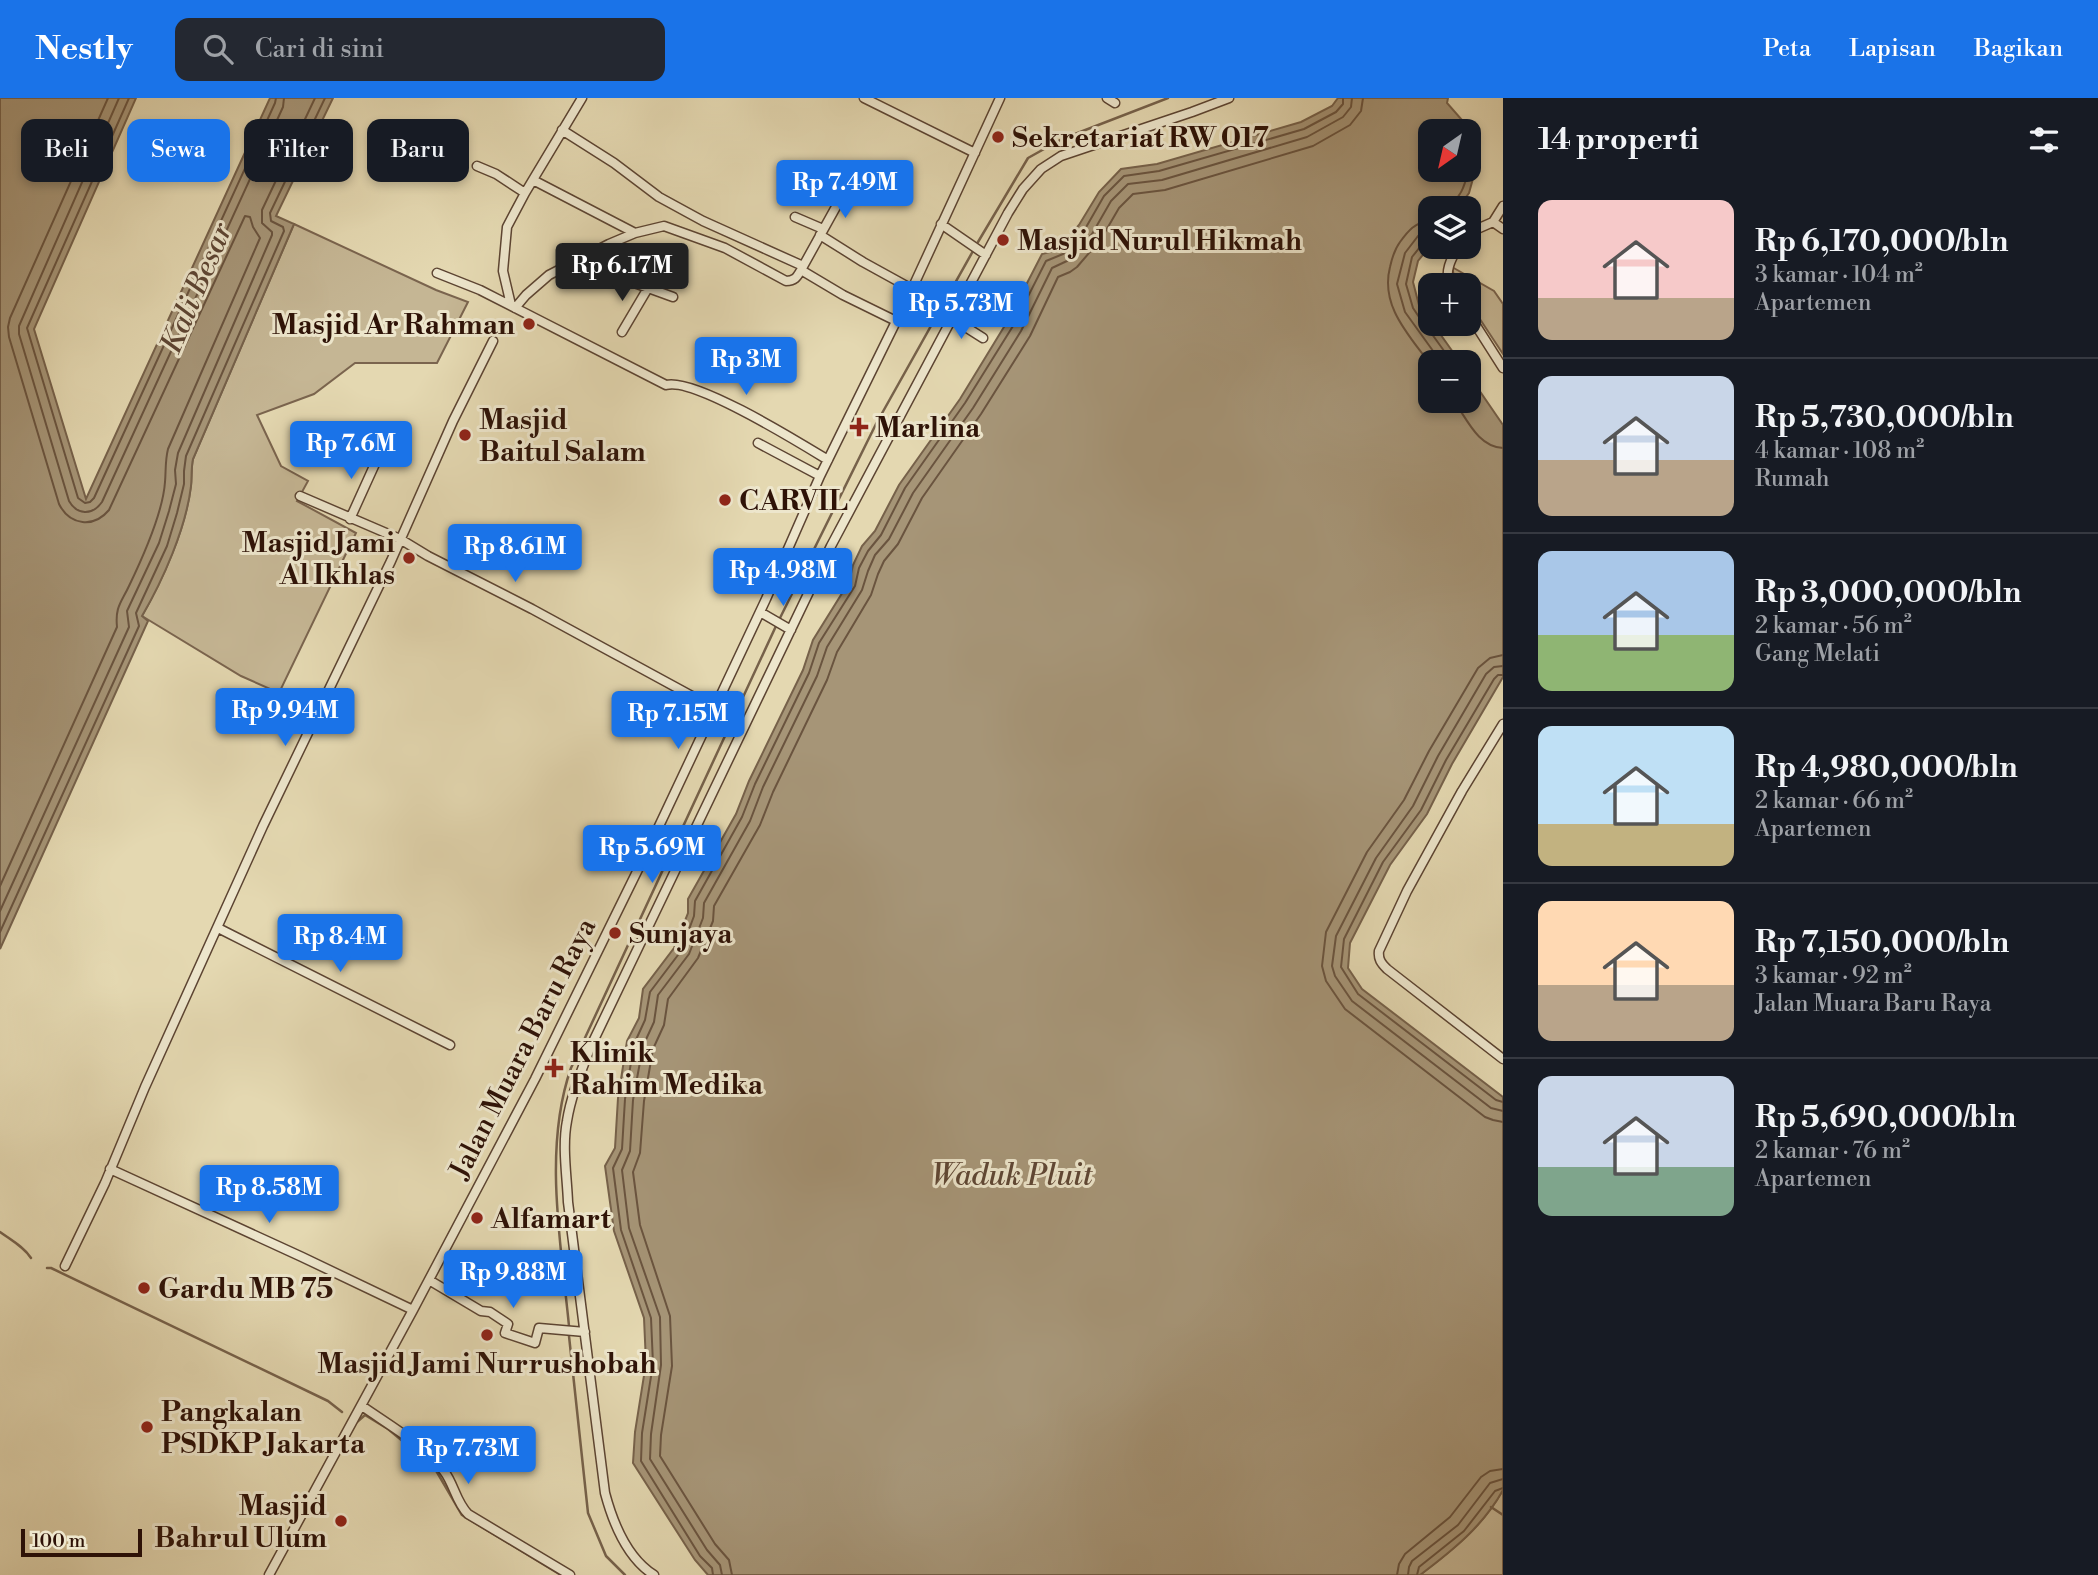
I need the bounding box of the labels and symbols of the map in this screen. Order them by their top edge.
north arrow [1418,119,1480,182]
place label: Sekretariat RW 017 [1012,121,1269,156]
marker: Sekretariat RW 017 [990,129,1006,145]
pin: Rp 7.49M [773,160,917,220]
water label: Kali Besar [152,216,242,360]
place label: Masjid Nurul Hikmah [1017,224,1302,259]
marker: Masjid Nurul Hikmah [995,232,1011,248]
pin: Rp 6.17M [550,244,694,303]
pin: Rp 5.73M [889,282,1033,341]
place label: Masjid Ar Rahman [272,308,515,343]
marker: Masjid Ar Rahman [521,316,537,332]
pin: Rp 3M [697,338,795,397]
place label: Masjid Baitul Salam [479,403,646,470]
place label: Marlina [875,411,981,446]
marker: Marlina [849,417,869,437]
pin: Rp 7.6M [286,422,416,481]
marker: Masjid Baitul Salam [457,427,473,443]
place label: CARVIL [739,484,848,519]
marker: CARVIL [717,492,733,508]
pin: Rp 8.61M [443,524,587,584]
place label: Masjid Jami Al Ikhlas [242,526,395,593]
pin: Rp 4.98M [711,548,855,608]
marker: Masjid Jami Al Ikhlas [401,550,417,566]
pin: Rp 9.94M [213,688,357,748]
pin: Rp 7.15M [606,692,750,751]
pin: Rp 5.69M [580,826,724,885]
street label: Jalan Muara Baru Raya [442,912,605,1186]
pin: Rp 8.4M [275,914,405,974]
place label: Sunjaya [629,917,733,952]
marker: Sunjaya [607,925,623,941]
place label: Klinik Rahim Medika [570,1036,764,1103]
marker: Klinik Rahim Medika [544,1058,564,1078]
water label: Waduk Pluit [932,1157,1094,1195]
pin: Rp 8.58M [197,1166,341,1225]
place label: Alfamart [490,1202,612,1237]
marker: Alfamart [469,1210,485,1226]
pin: Rp 9.88M [441,1250,585,1310]
place label: Gardu MB 75 [158,1272,333,1307]
marker: Gardu MB 75 [136,1280,152,1296]
marker: Masjid Jami Nurrushobah [479,1327,495,1343]
place label: Masjid Jami Nurrushobah [317,1347,657,1382]
place label: Pangkalan PSDKP Jakarta [161,1395,366,1462]
marker: Pangkalan PSDKP Jakarta [139,1419,155,1435]
pin: Rp 7.73M [396,1426,540,1486]
place label: Masjid Bahrul Ulum [154,1489,328,1556]
marker: Masjid Bahrul Ulum [333,1513,349,1529]
scale bar [21,1526,142,1558]

